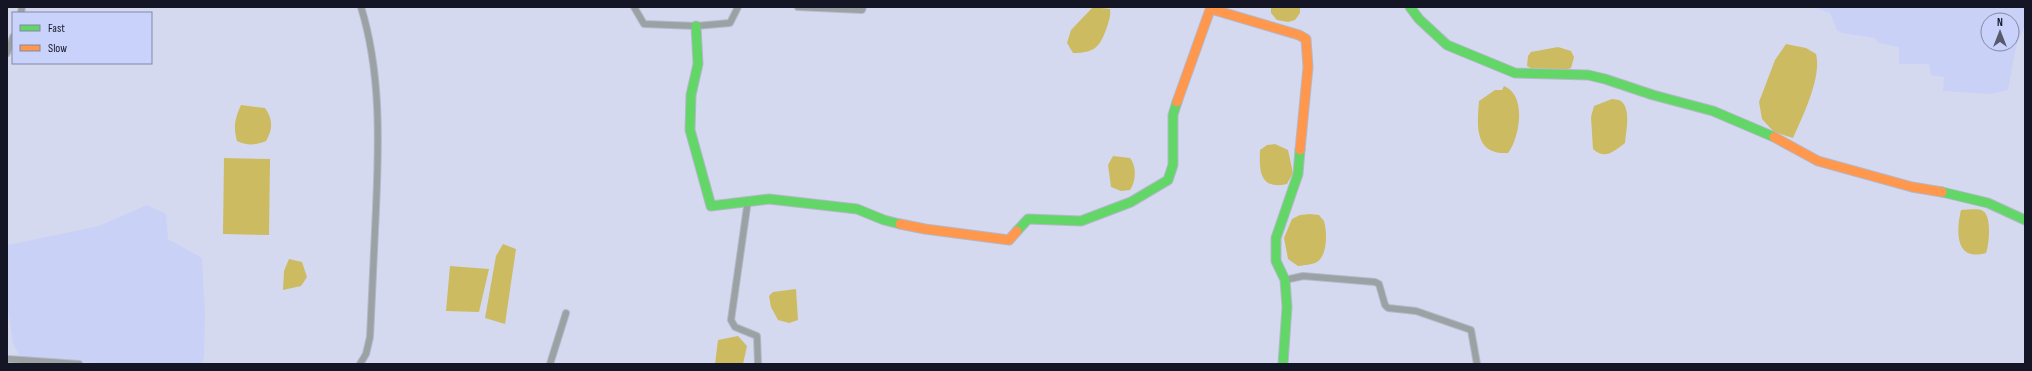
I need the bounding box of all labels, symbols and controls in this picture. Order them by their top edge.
legend [12,12,152,64]
north arrow [1980,12,2020,52]
text: N [1997,16,2003,29]
text: Fast [48,21,65,36]
text: Slow [48,41,67,56]

